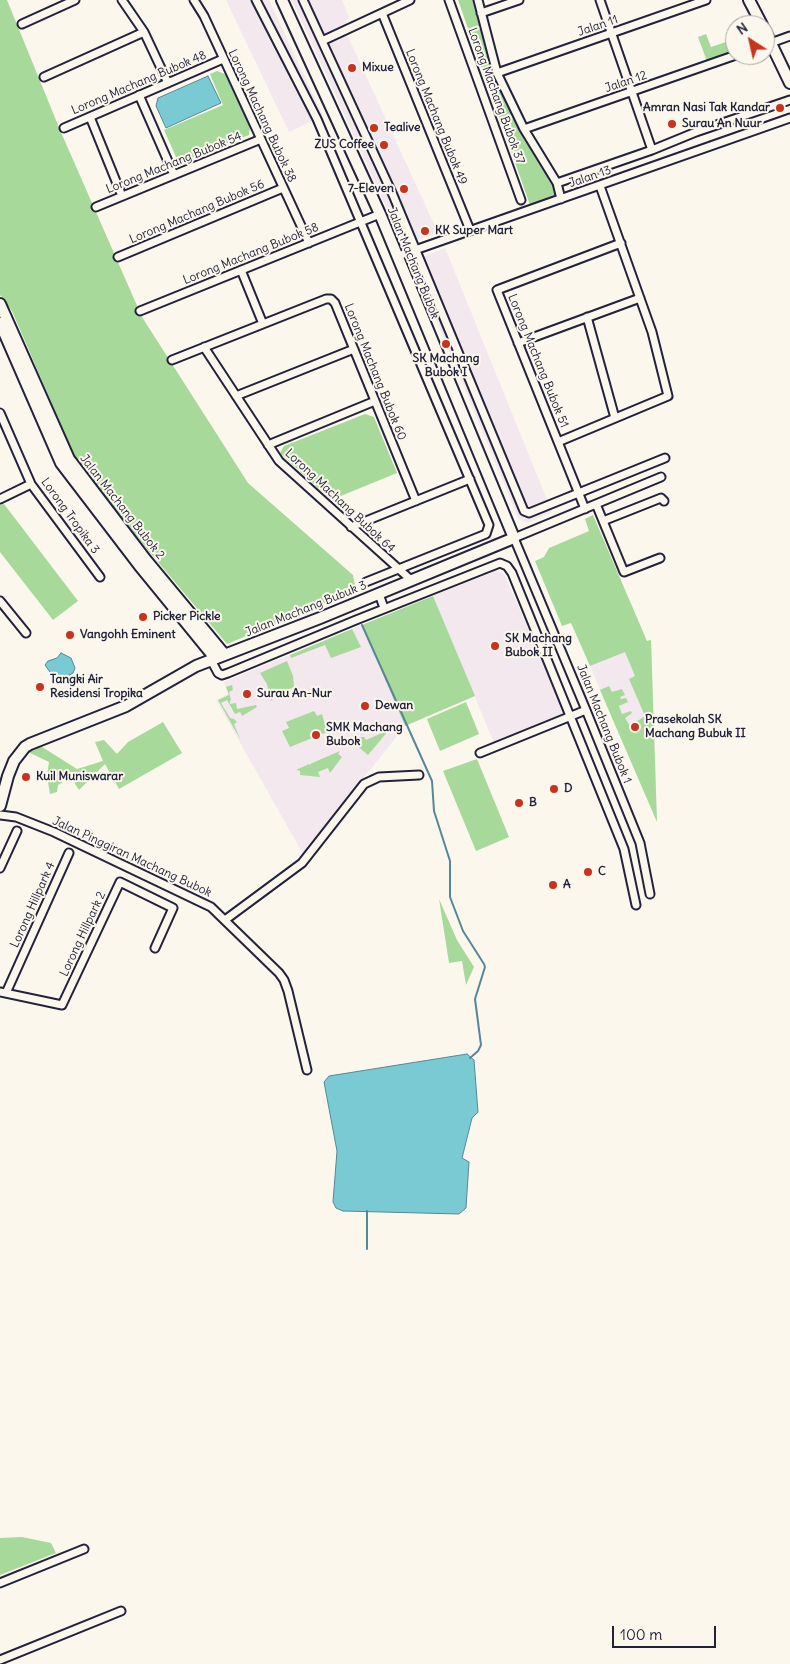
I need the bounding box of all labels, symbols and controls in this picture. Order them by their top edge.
street label: Jalan 11 [576,12,620,40]
north arrow [725,15,775,65]
text: N [733,18,751,39]
street label: Lorong Machang Bubok 37 [465,26,527,166]
street label: Lorong Machang Bubok 38 [225,47,299,185]
street label: Lorong Machang Bubok 49 [402,47,470,187]
street label: Lorong Machang Bubok 48 [69,48,209,118]
place label: Mixue [362,61,394,75]
marker: Mixue [346,62,358,74]
street label: Jalan 12 [603,68,649,96]
place label: Amran Nasi Tak Kandar [643,101,770,115]
marker: Amran Nasi Tak Kandar [774,102,786,114]
place label: Surau An Nuur [682,117,762,131]
marker: Surau An Nuur [666,118,678,130]
place label: Tealive [384,121,420,135]
marker: Tealive [368,122,380,134]
street label: Lorong Machang Bubok 54 [104,129,244,197]
place label: ZUS Coffee [315,138,374,152]
marker: ZUS Coffee [378,139,390,151]
street label: Jalan 13 [567,163,613,191]
street label: Lorong Machang Bubok 56 [127,177,267,247]
place label: 7-Eleven [348,182,394,196]
marker: 7-Eleven [398,183,410,195]
street label: Jalan Machang Bubok [384,205,442,321]
street label: Lorong Machang Bubok 58 [181,220,321,288]
place label: KK Super Mart [435,224,513,238]
marker: KK Super Mart [419,225,431,237]
street label: Lorong Machang Bubok 51 [505,292,571,430]
street label: Lorong Machang Bubok 60 [341,302,409,442]
marker: SK Machang Bubok I [440,338,452,350]
place label: SK Machang Bubok I [413,352,479,380]
street label: Lorong Machang Bubok 64 [282,446,398,556]
street label: Jalan Machang Bubok 2 [77,452,167,562]
street label: Lorong Tropika 3 [38,475,102,557]
street label: Jalan Machang Bubuk 3 [243,578,369,640]
place label: Picker Pickle [153,610,221,624]
marker: Picker Pickle [137,611,149,623]
place label: Vangohh Eminent [80,628,175,642]
marker: Vangohh Eminent [64,629,76,641]
place label: SK Machang Bubok II [505,632,572,660]
marker: SK Machang Bubok II [489,640,501,652]
street label: Jalan Machang Bubok 1 [574,662,634,786]
place label: Tangki Air Residensi Tropika [50,673,143,701]
marker: Tangki Air Residensi Tropika [34,681,46,693]
place label: Surau An-Nur [257,687,332,701]
marker: Surau An-Nur [241,688,253,700]
place label: Dewan [375,699,413,713]
marker: Dewan [359,700,371,712]
place label: Prasekolah SK Machang Bubuk II [645,713,746,741]
place label: SMK Machang Bubok [326,721,403,749]
marker: Prasekolah SK Machang Bubuk II [629,721,641,733]
marker: SMK Machang Bubok [310,729,322,741]
place label: Kuil Muniswarar [36,770,123,784]
marker: Kuil Muniswarar [20,771,32,783]
place label: D [564,782,573,796]
marker: D [548,783,560,795]
place label: B [529,796,537,810]
marker: B [513,797,525,809]
street label: Jalan Pinggiran Machang Bubok [50,814,214,900]
street label: Lorong Hillpark 4 [8,860,58,950]
place label: C [598,865,606,879]
marker: C [582,866,594,878]
place label: A [563,878,571,892]
marker: A [547,879,559,891]
street label: Lorong Hillpark 2 [57,889,109,979]
scale bar [615,1616,719,1648]
text: 100 m [620,1625,662,1644]

